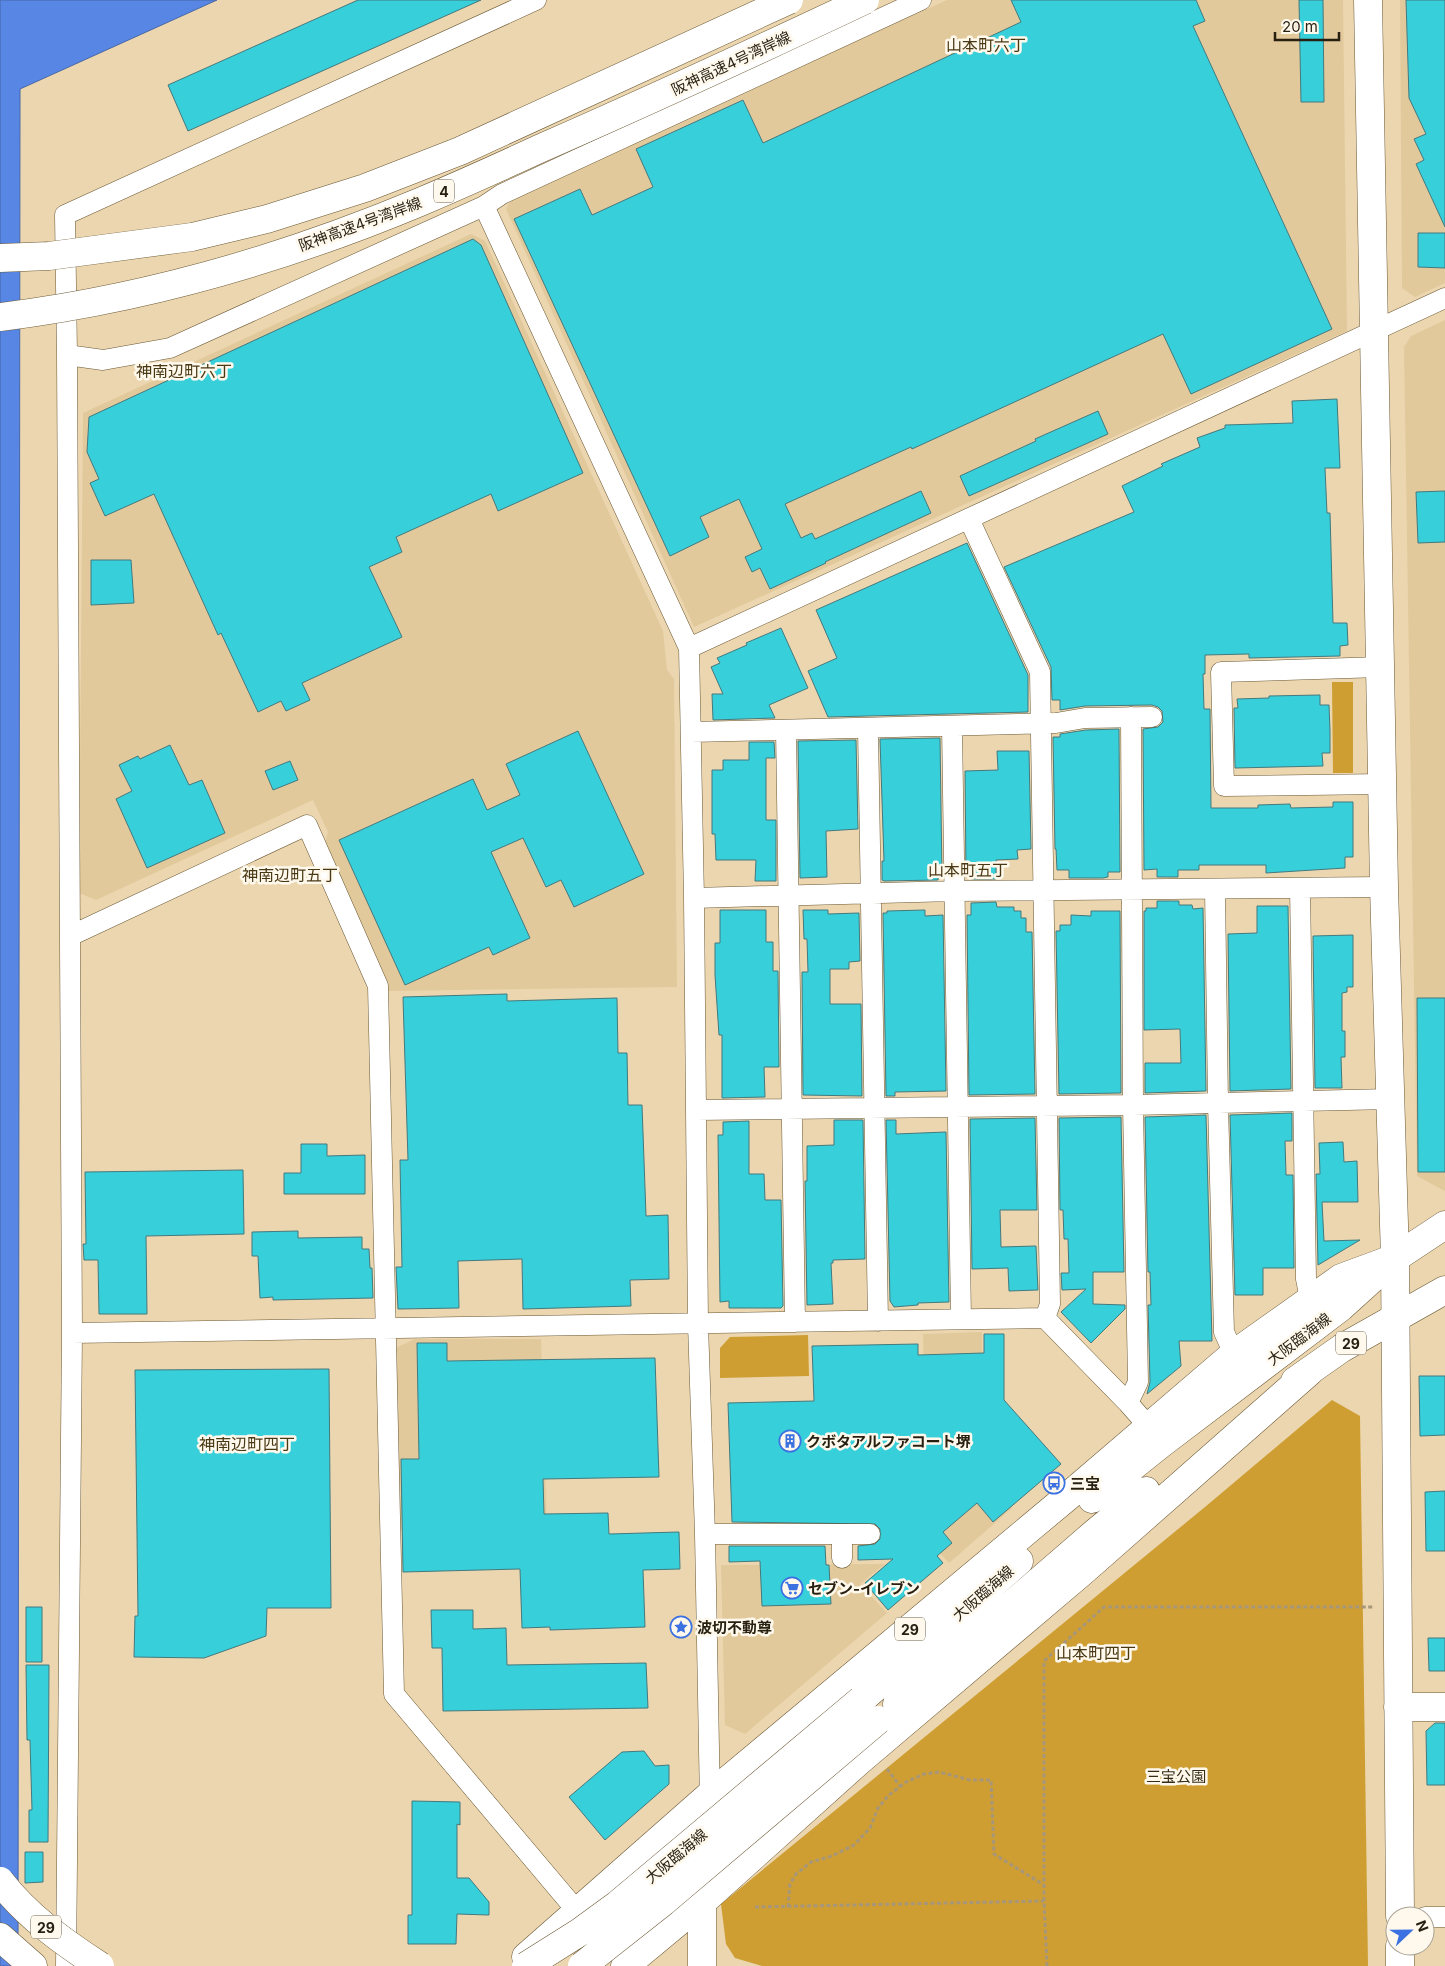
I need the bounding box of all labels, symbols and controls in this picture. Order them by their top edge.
scale bar [1275,10,1339,42]
text: 20 m [1282,17,1318,36]
street label: 阪神高速4号湾岸線 [668,27,794,99]
district label: 山本町六丁 [946,35,1026,55]
road number: 4 [434,180,454,202]
street label: 阪神高速4号湾岸線 [296,193,424,255]
district label: 神南辺町六丁 [136,361,232,381]
district label: 山本町五丁 [928,860,1008,880]
district label: 神南辺町五丁 [242,865,338,885]
street label: 大阪臨海線 [1263,1309,1335,1369]
road number: 29 [1336,1332,1366,1355]
building icon: クボタアルファコート堺 [778,1429,802,1453]
place label: クボタアルファコート堺 [806,1432,971,1451]
district label: 神南辺町四丁 [199,1434,295,1454]
bus stop icon: 三宝 [1042,1471,1066,1495]
place label: 三宝 [1070,1474,1100,1493]
street label: 大阪臨海線 [948,1561,1018,1625]
supermarket icon: セブン-イレブン [780,1576,804,1600]
place label: セブン-イレブン [808,1579,920,1598]
place icon: 波切不動尊 [669,1615,693,1639]
place label: 波切不動尊 [697,1618,772,1637]
road number: 29 [895,1618,925,1640]
district label: 山本町四丁 [1056,1643,1136,1663]
park label: 三宝公園 [1146,1767,1206,1786]
street label: 大阪臨海線 [641,1825,711,1887]
north arrow [1385,1906,1435,1956]
road number: 29 [31,1915,61,1938]
text: N [1413,1918,1432,1934]

